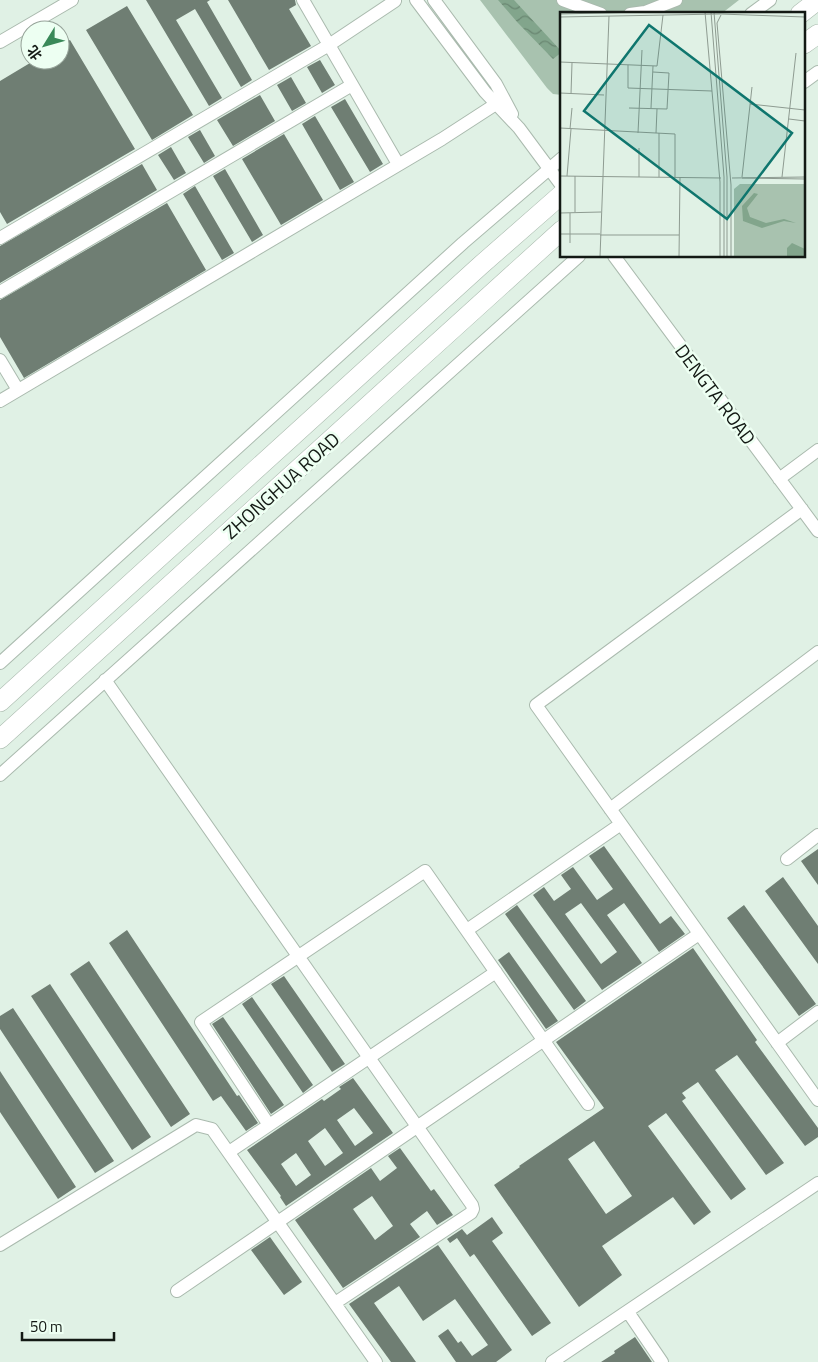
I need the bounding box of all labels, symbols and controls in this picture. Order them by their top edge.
inset map [560,12,806,258]
north arrow [20,20,70,70]
text: 北 [22,41,47,65]
street label: DENGTA ROAD [668,338,764,450]
street label: ZHONGHUA ROAD [216,425,346,545]
scale bar [22,1310,115,1342]
text: 50 m [30,1315,63,1338]

